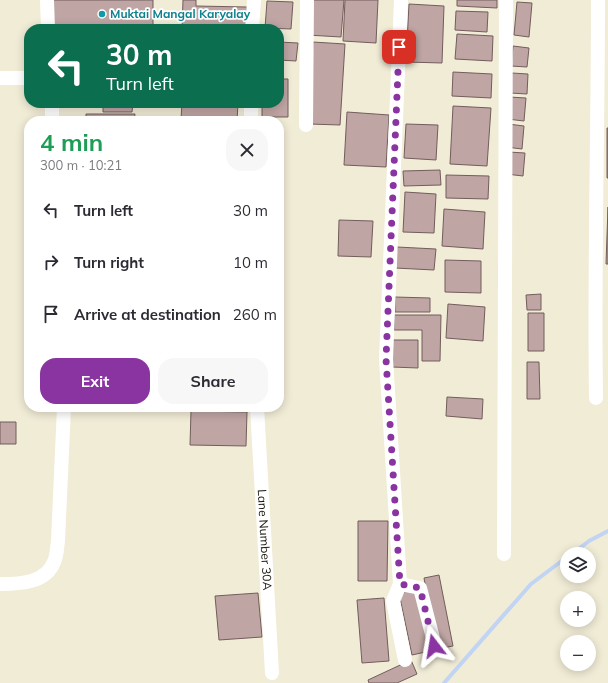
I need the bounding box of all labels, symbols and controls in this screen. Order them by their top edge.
place label: Muktai Mangal Karyalay [110,6,251,21]
marker: Muktai Mangal Karyalay [97,9,107,19]
pin [382,30,416,64]
icon: arrive [388,36,410,58]
text: 30 m [106,37,172,72]
icon: left [40,40,92,92]
text: Turn left [106,72,174,95]
text: 4 min [40,127,103,157]
button: close [226,129,268,171]
text: 300 m · 10:21 [40,157,122,173]
icon: left [40,199,62,221]
text: Turn left [74,201,133,220]
text: 30 m [233,201,268,220]
icon: right [40,251,62,273]
text: Turn right [74,253,144,272]
text: 10 m [233,253,268,272]
icon: arrive [40,303,62,325]
text: Arrive at destination [74,305,221,324]
text: 260 m [233,305,277,324]
button: Exit [40,358,150,404]
button: Share [158,358,268,404]
street label: Lane Number 30A [255,489,275,591]
map controls [560,547,596,671]
button: layers [560,547,596,583]
button: + [560,591,596,627]
position arrow [413,625,455,667]
button: − [560,635,596,671]

